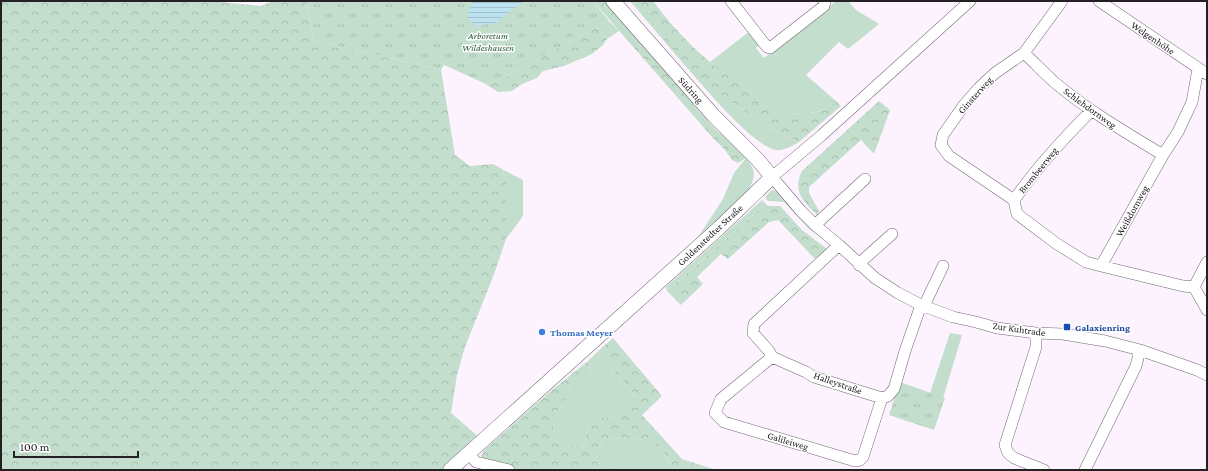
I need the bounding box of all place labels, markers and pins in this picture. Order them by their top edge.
marker: Galaxienring [1062,322,1072,332]
place label: Galaxienring [1075,322,1130,333]
marker: Thomas Meyer [537,327,547,337]
place label: Thomas Meyer [550,327,613,338]

